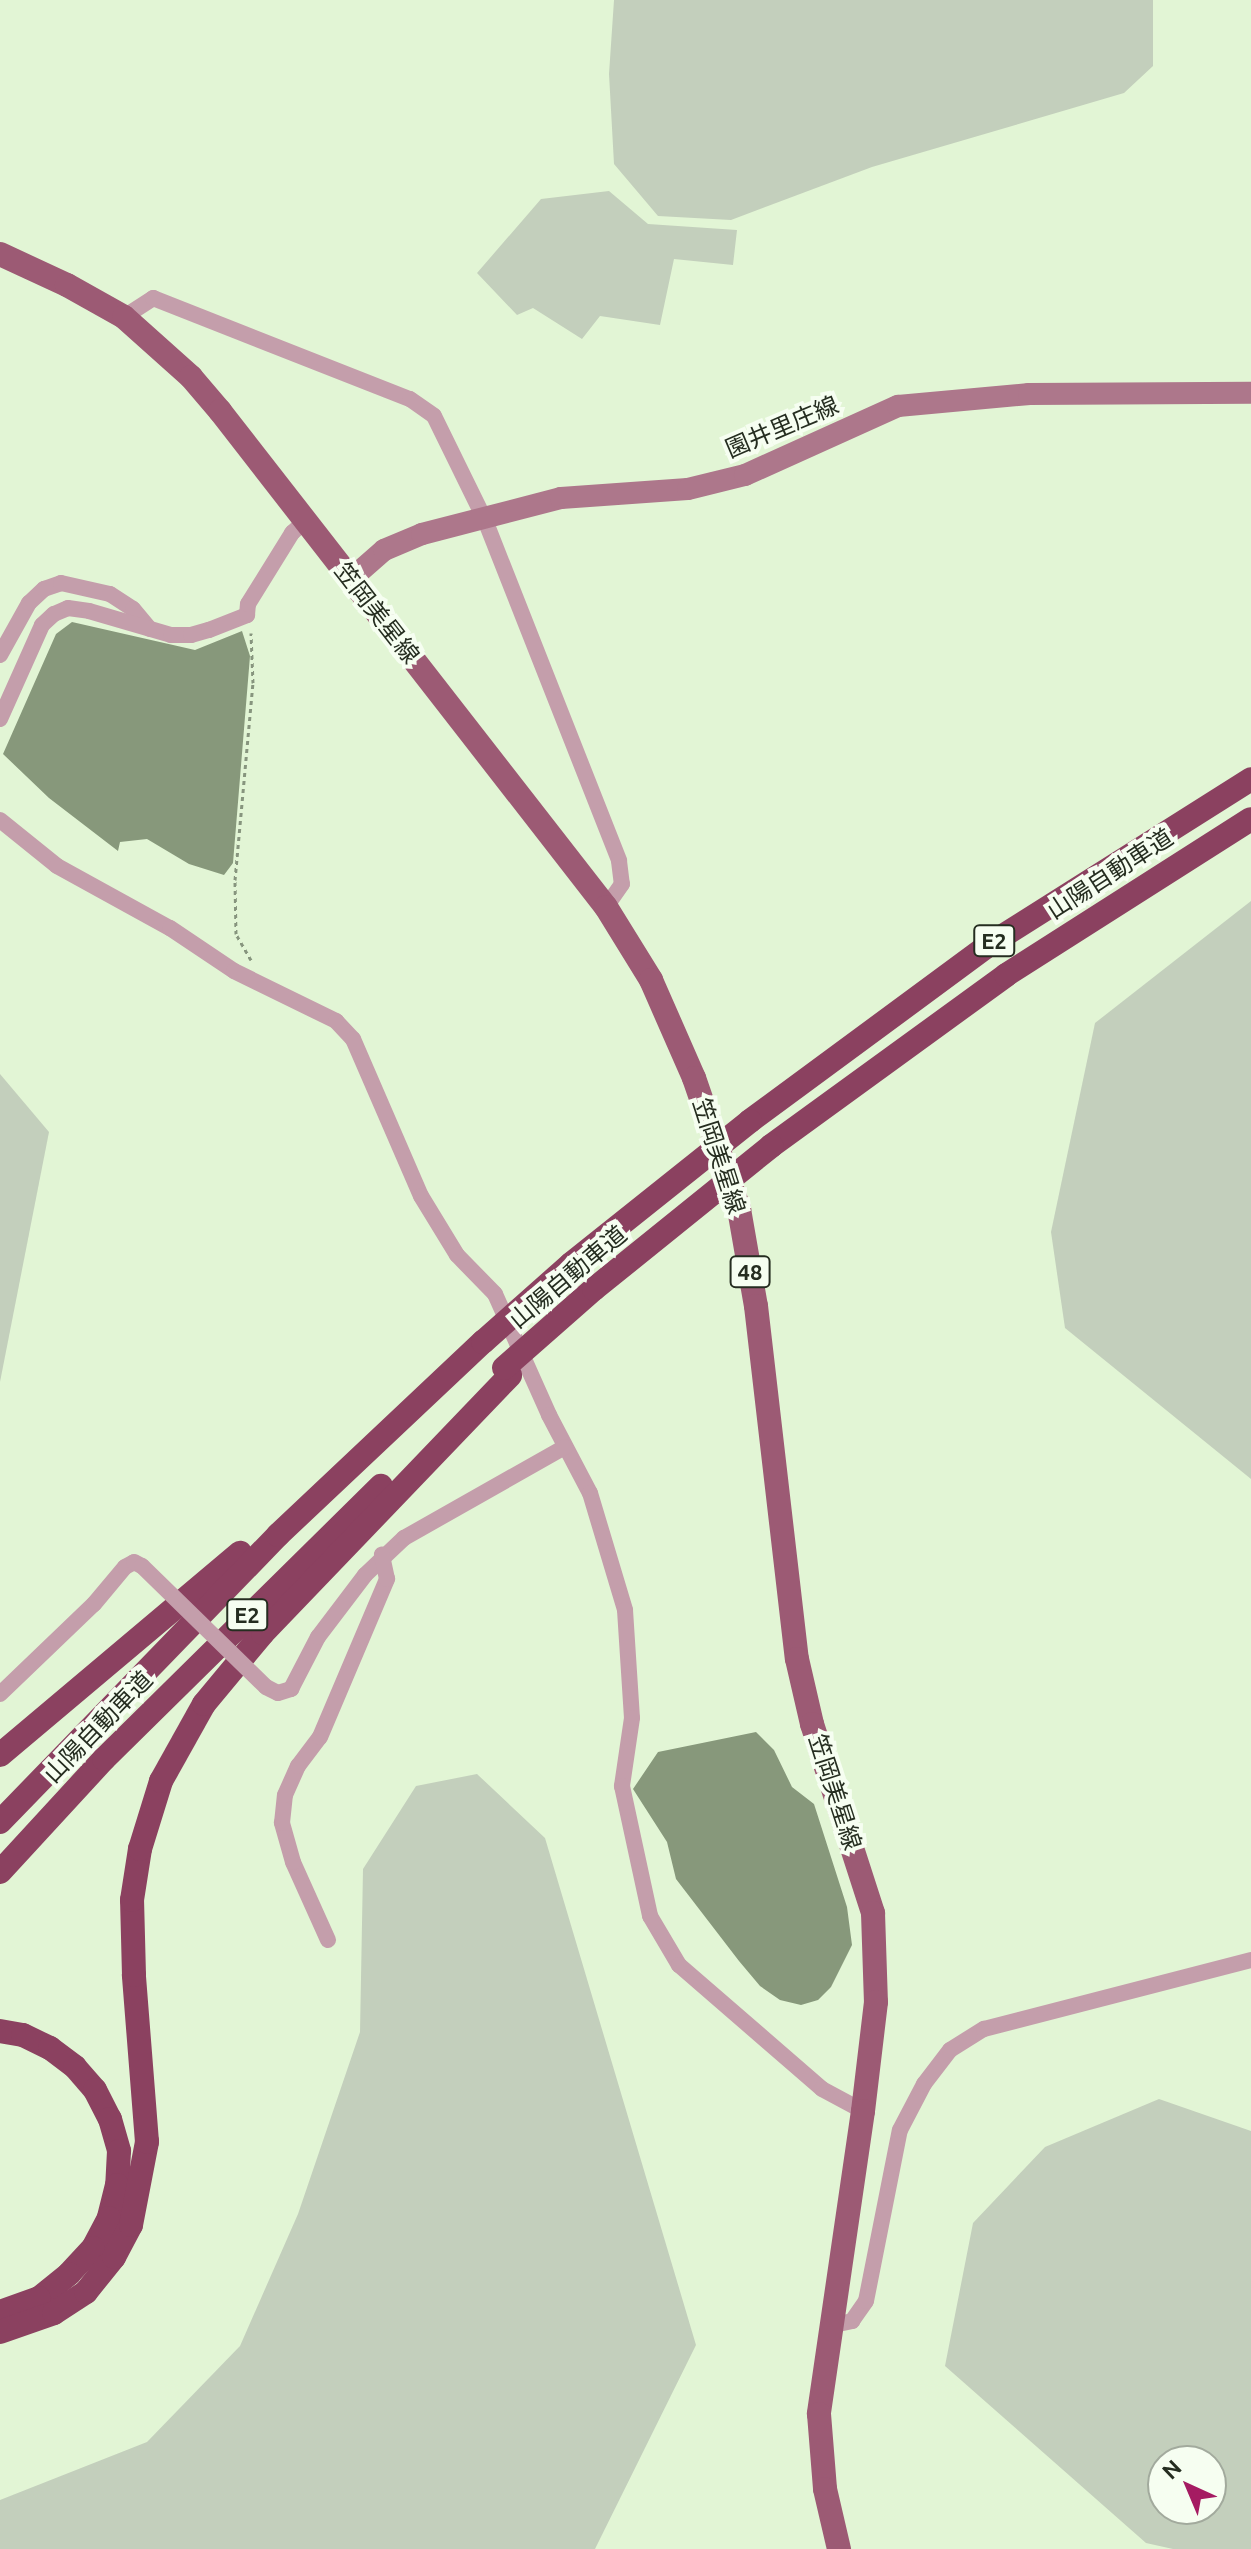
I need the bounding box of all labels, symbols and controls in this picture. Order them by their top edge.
street label: 園井里庄線 [721,390,843,464]
street label: 笠岡美星線 [329,557,425,669]
street label: 山陽自動車道 [1042,823,1178,925]
road number: E2 [972,923,1016,959]
street label: 笠岡美星線 [687,1094,751,1218]
street label: 山陽自動車道 [504,1220,632,1334]
road number: 48 [728,1254,772,1290]
road number: E2 [225,1597,269,1633]
street label: 山陽自動車道 [38,1665,158,1789]
street label: 笠岡美星線 [803,1730,867,1854]
north arrow [1147,2445,1227,2525]
text: N [1157,2454,1186,2484]

